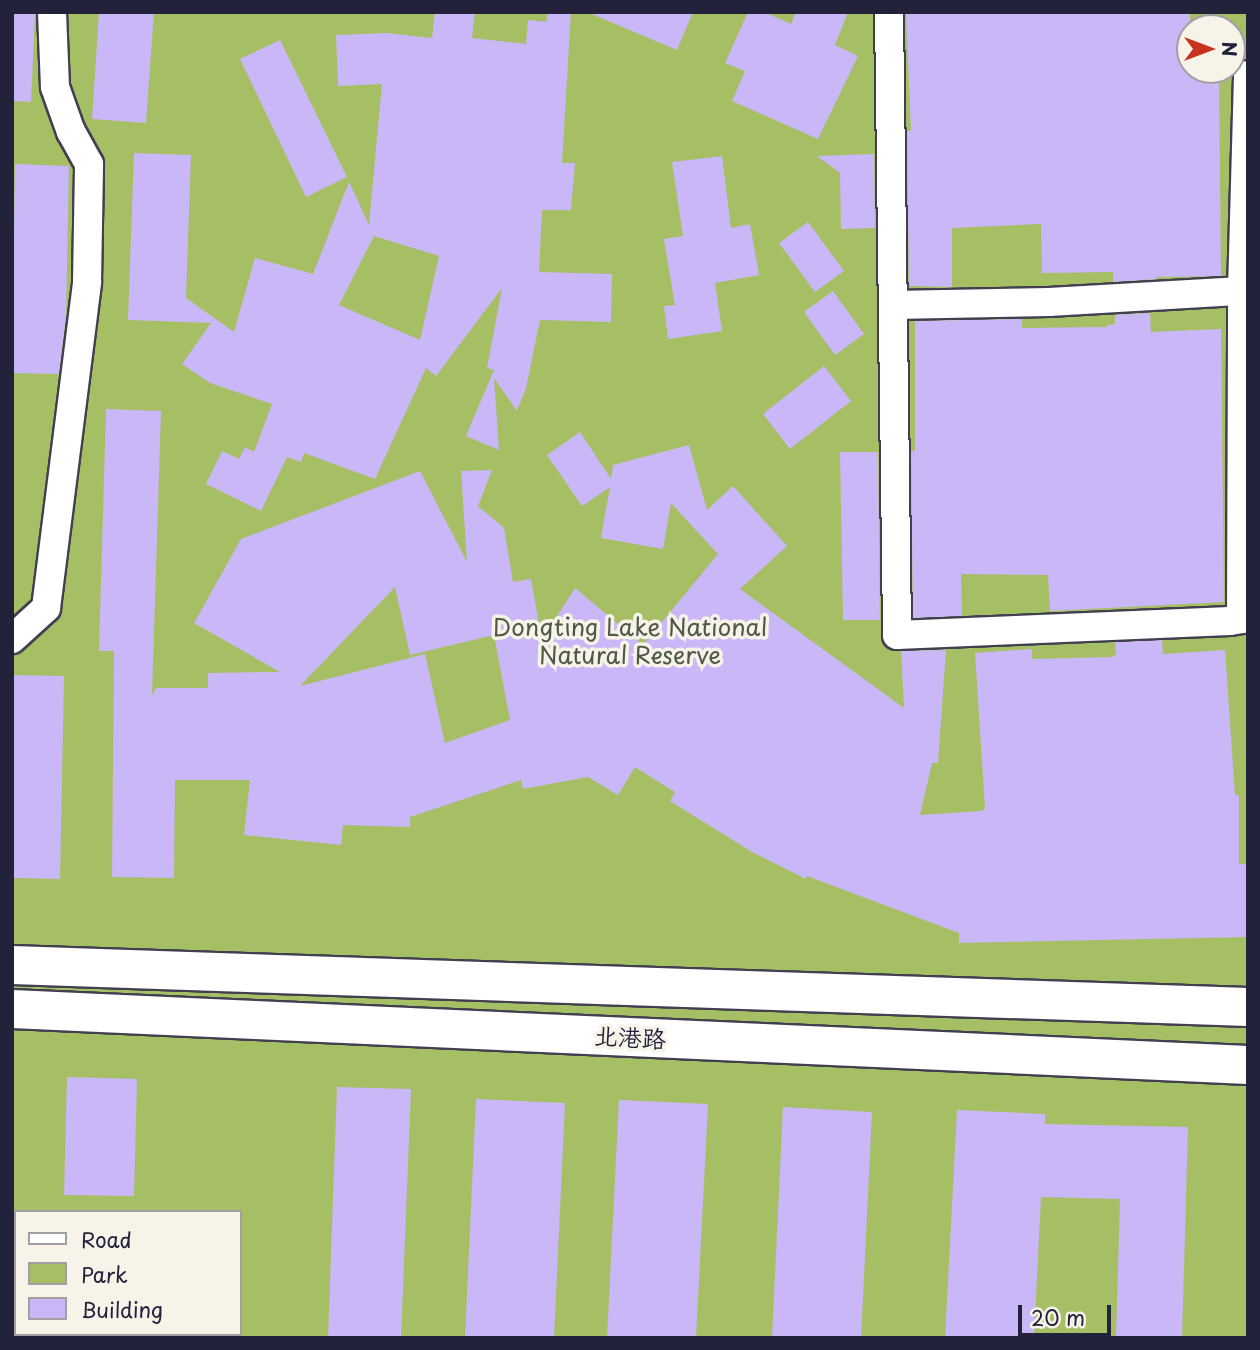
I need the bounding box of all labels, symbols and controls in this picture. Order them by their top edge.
north arrow [1176,14,1246,84]
text: N [1216,41,1244,57]
park label: Dongting Lake National Natural Reserve [492,613,768,669]
street label: 北港路 [593,1021,667,1053]
legend [14,1210,242,1336]
text: Road [81,1223,132,1255]
text: Park [81,1258,128,1290]
scale bar [1022,1290,1115,1334]
text: Building [81,1293,163,1325]
text: 20 m [1031,1301,1085,1333]

